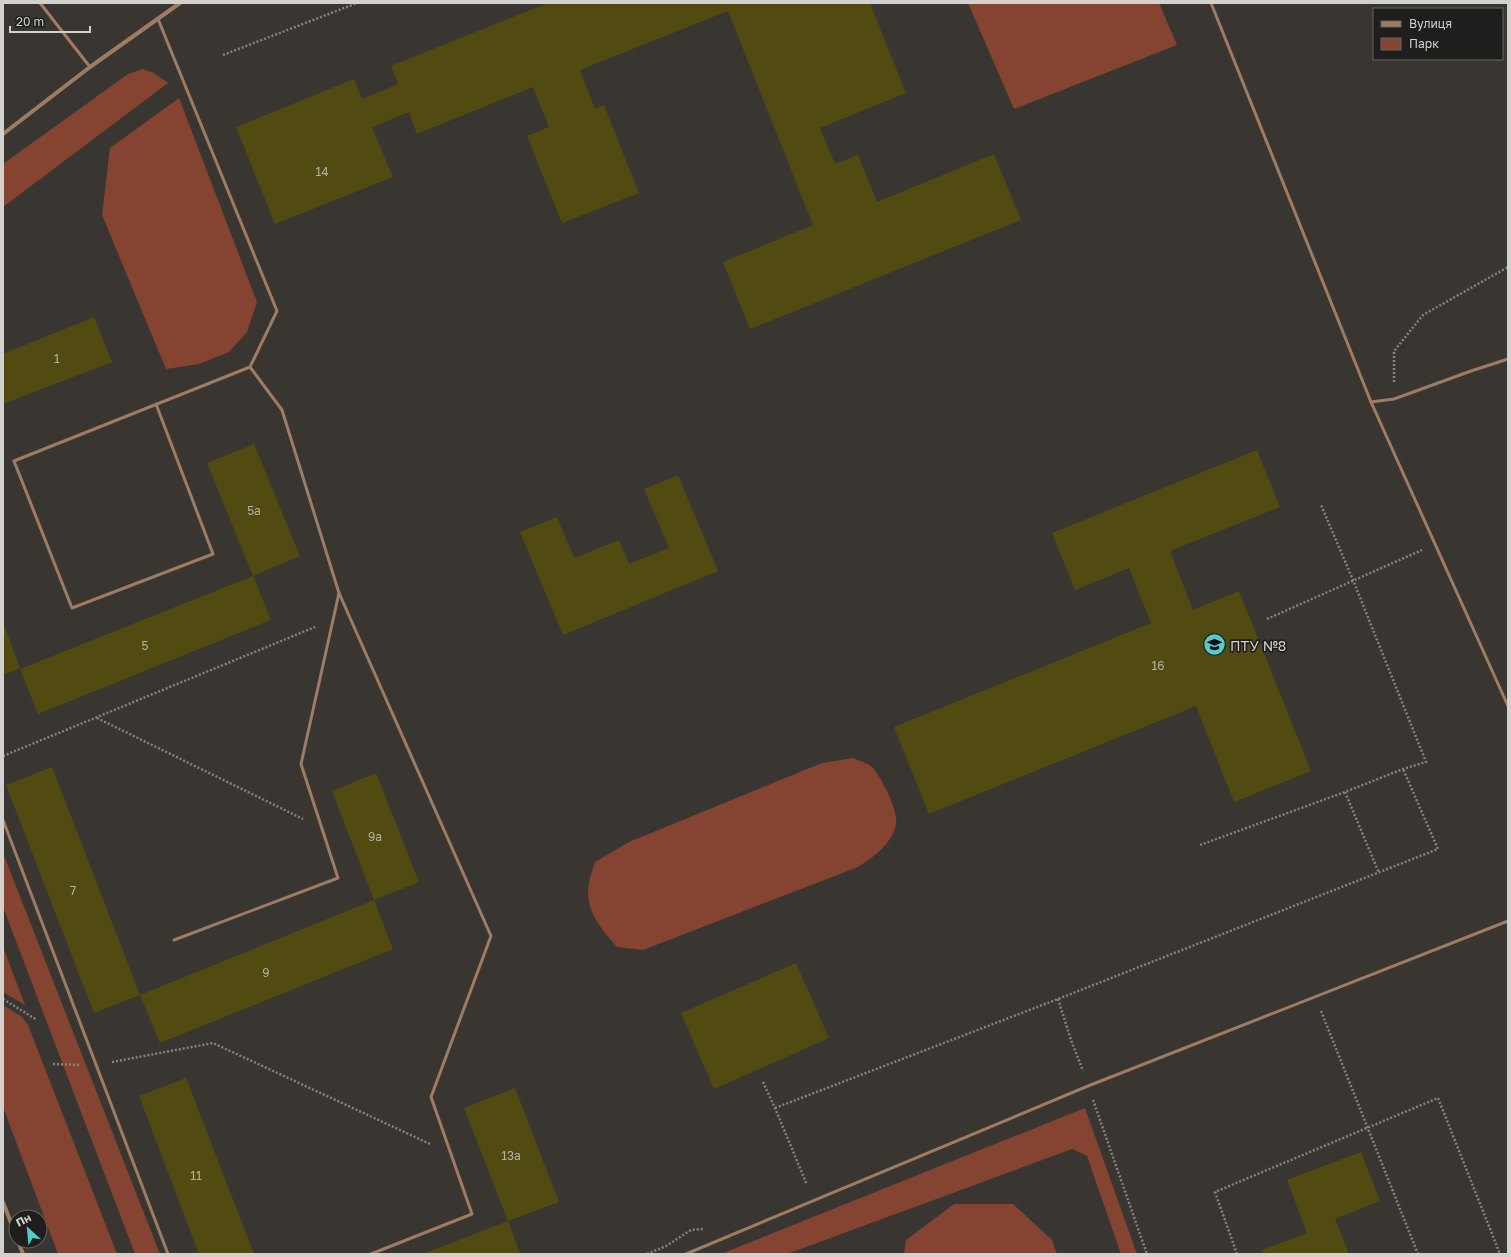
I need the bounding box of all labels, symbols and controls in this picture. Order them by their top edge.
scale bar [10,8,90,34]
legend [1373,8,1503,60]
text: 20 m [16,14,44,29]
text: Вулиця [1409,16,1452,31]
text: Парк [1409,36,1439,51]
house number: 14 [315,164,329,179]
house number: 1 [54,351,60,366]
house number: 5а [247,503,261,518]
school or university icon: ПТУ №8 [1201,632,1227,658]
place label: ПТУ №8 [1230,637,1286,654]
house number: 5 [142,638,149,653]
house number: 16 [1151,658,1165,673]
house number: 9а [368,829,382,844]
house number: 7 [70,883,76,898]
house number: 9 [262,965,270,980]
house number: 13а [501,1148,521,1163]
house number: 11 [190,1168,202,1183]
north arrow [8,1209,48,1249]
text: Пн [14,1210,33,1229]

